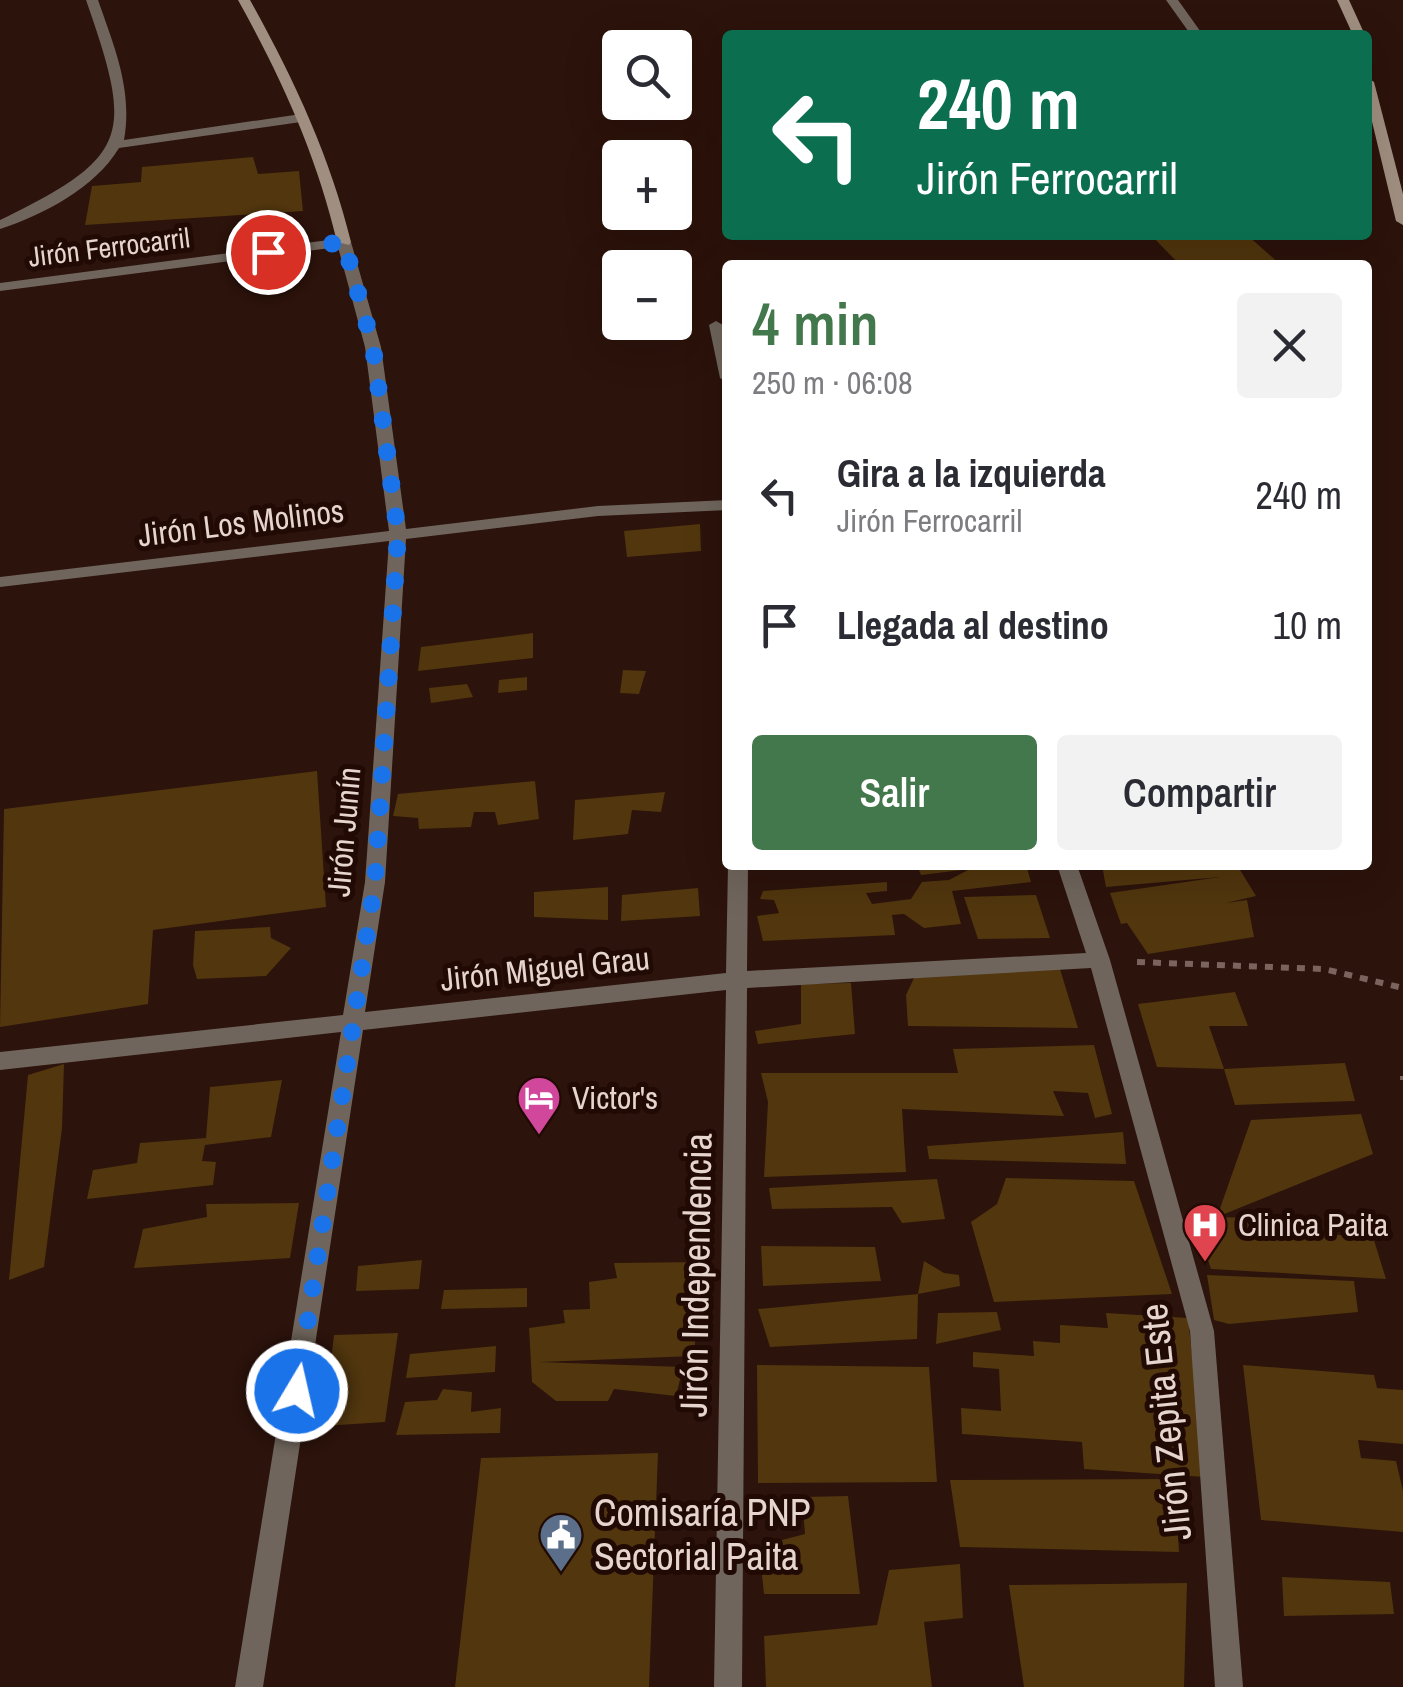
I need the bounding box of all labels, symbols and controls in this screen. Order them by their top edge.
map controls [602,30,692,340]
button: search [602,30,692,120]
text: 240 m [917,57,1080,151]
icon: left [752,70,882,200]
button: + [602,140,692,230]
text: Jirón Ferrocarril [917,147,1178,208]
pin [226,210,311,295]
street label: Jirón Ferrocarril [26,218,192,276]
icon: arrive [241,225,296,280]
button: − [602,250,692,340]
text: 4 min [752,283,879,364]
button: close [1237,293,1342,398]
text: 250 m · 06:08 [752,361,912,404]
text: Gira a la izquierda [837,448,1105,499]
icon: left [752,468,807,523]
text: 240 m [1255,470,1342,521]
street label: Jirón Los Molinos [136,489,346,556]
text: Jirón Ferrocarril [837,499,1022,542]
icon: arrive [752,598,807,653]
text: Llegada al destino [837,600,1109,651]
text: 10 m [1273,600,1342,651]
button: Salir [752,735,1037,850]
button: Compartir [1057,735,1342,850]
street label: Jirón Junín [316,765,371,898]
street label: Jirón Miguel Grau [438,936,652,1001]
hotel icon: Victor's [516,1075,562,1136]
place label: Victor's [572,1076,658,1119]
street label: Jirón Independencia [668,1132,723,1417]
hospital icon: Clinica Paita [1182,1202,1228,1263]
place label: Clinica Paita [1238,1203,1389,1246]
street label: Jirón Zepita Este [1128,1301,1203,1543]
position arrow [245,1339,349,1443]
place label: Comisaría PNP Sectorial Paita [594,1487,810,1582]
public building icon: Comisaría PNP Sectorial Paita [538,1512,584,1573]

